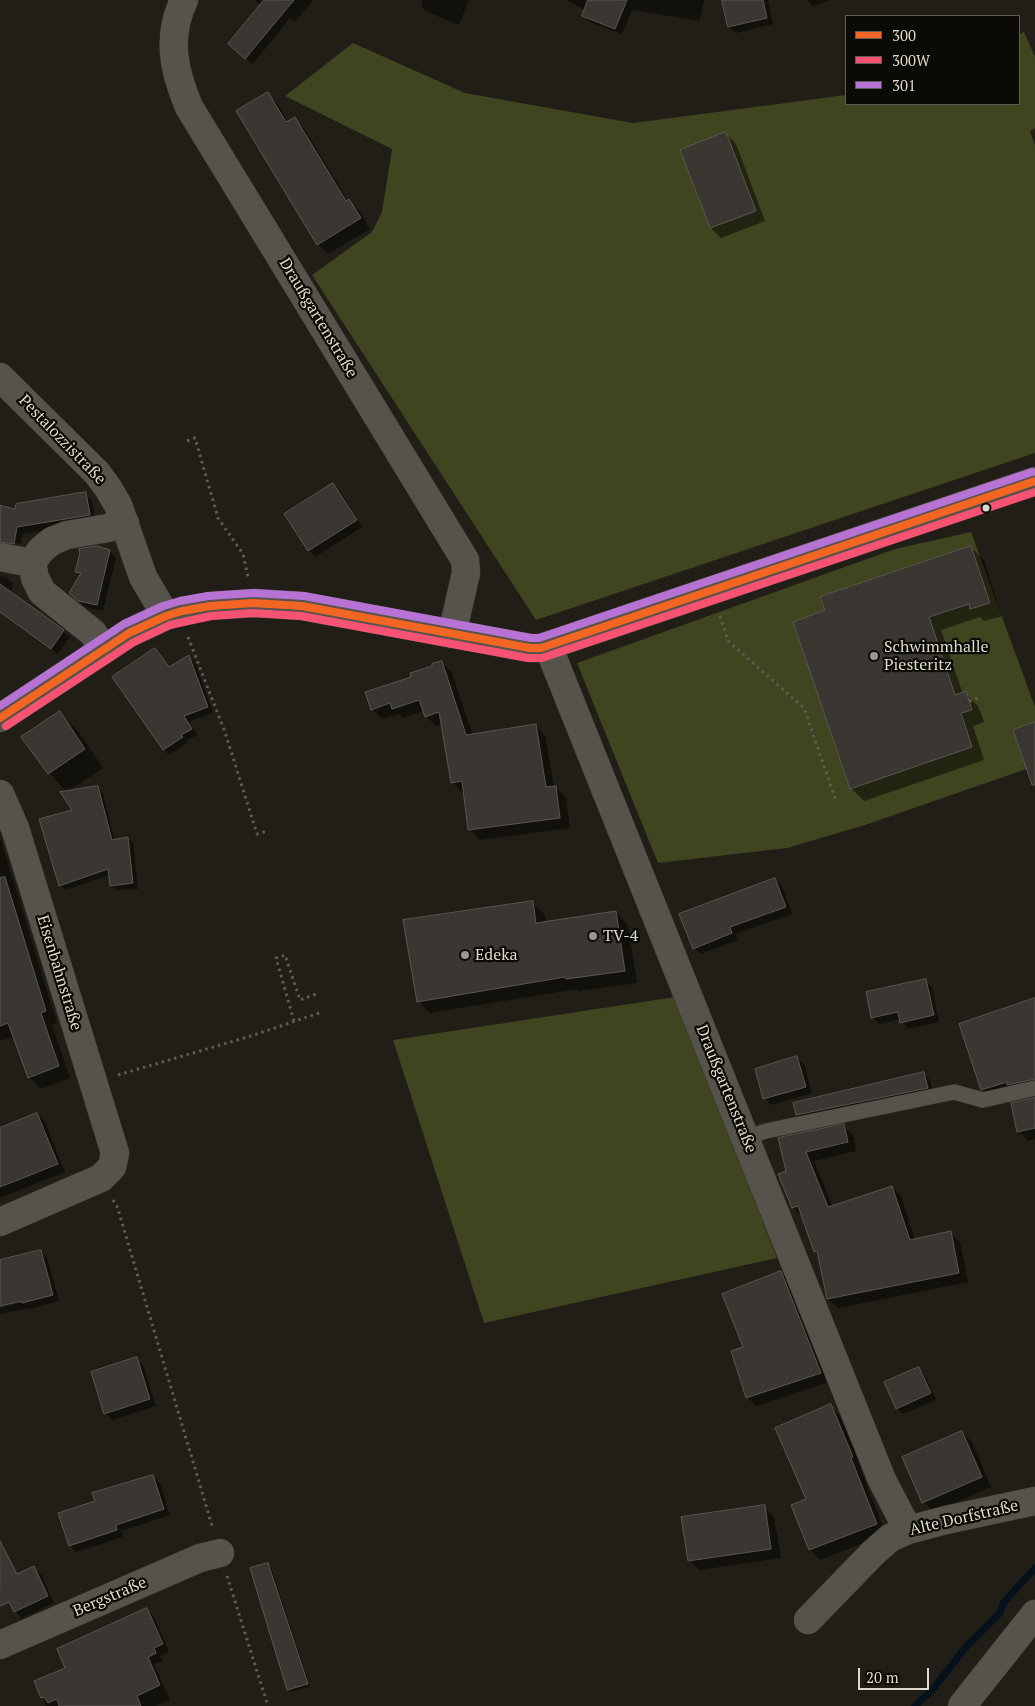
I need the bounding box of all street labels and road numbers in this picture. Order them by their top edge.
street label: Draußgartenstraße [275,255,361,381]
street label: Pestalozzistraße [14,391,110,489]
street label: Eisenbahnstraße [32,913,86,1033]
street label: Draußgartenstraße [692,1022,760,1156]
street label: Alte Dorfstraße [908,1496,1020,1540]
street label: Bergstraße [70,1573,150,1621]

